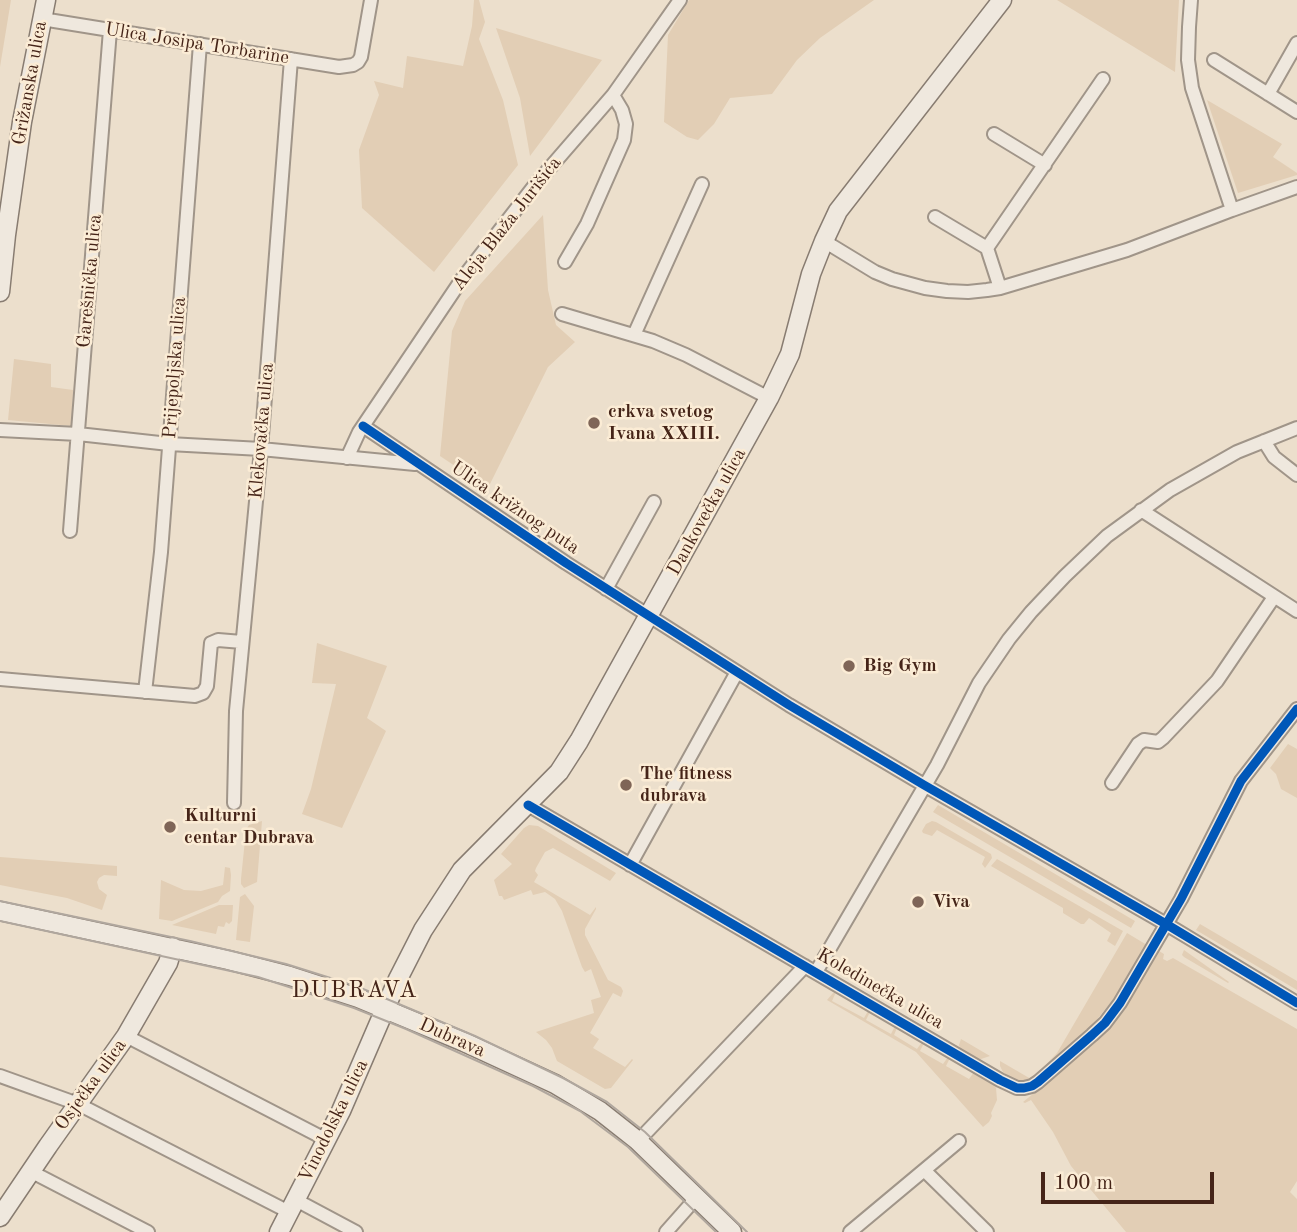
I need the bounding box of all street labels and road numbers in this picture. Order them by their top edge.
street label: Ulica Josipa Torbarine [103,18,291,70]
street label: Grižanska ulica [8,19,52,147]
street label: Aleja Blaža Jurišića [447,152,567,296]
street label: Garešnička ulica [73,213,107,349]
street label: Prijepoljska ulica [159,296,191,440]
street label: Klekovačka ulica [245,362,279,500]
street label: Dankovečka ulica [663,444,751,580]
street label: Ulica križnog puta [446,456,584,560]
street label: Koledinečka ulica [813,943,947,1035]
street label: Dubrava [415,1013,489,1063]
street label: Osječka ulica [50,1035,132,1135]
street label: Vinodolska ulica [294,1056,374,1186]

